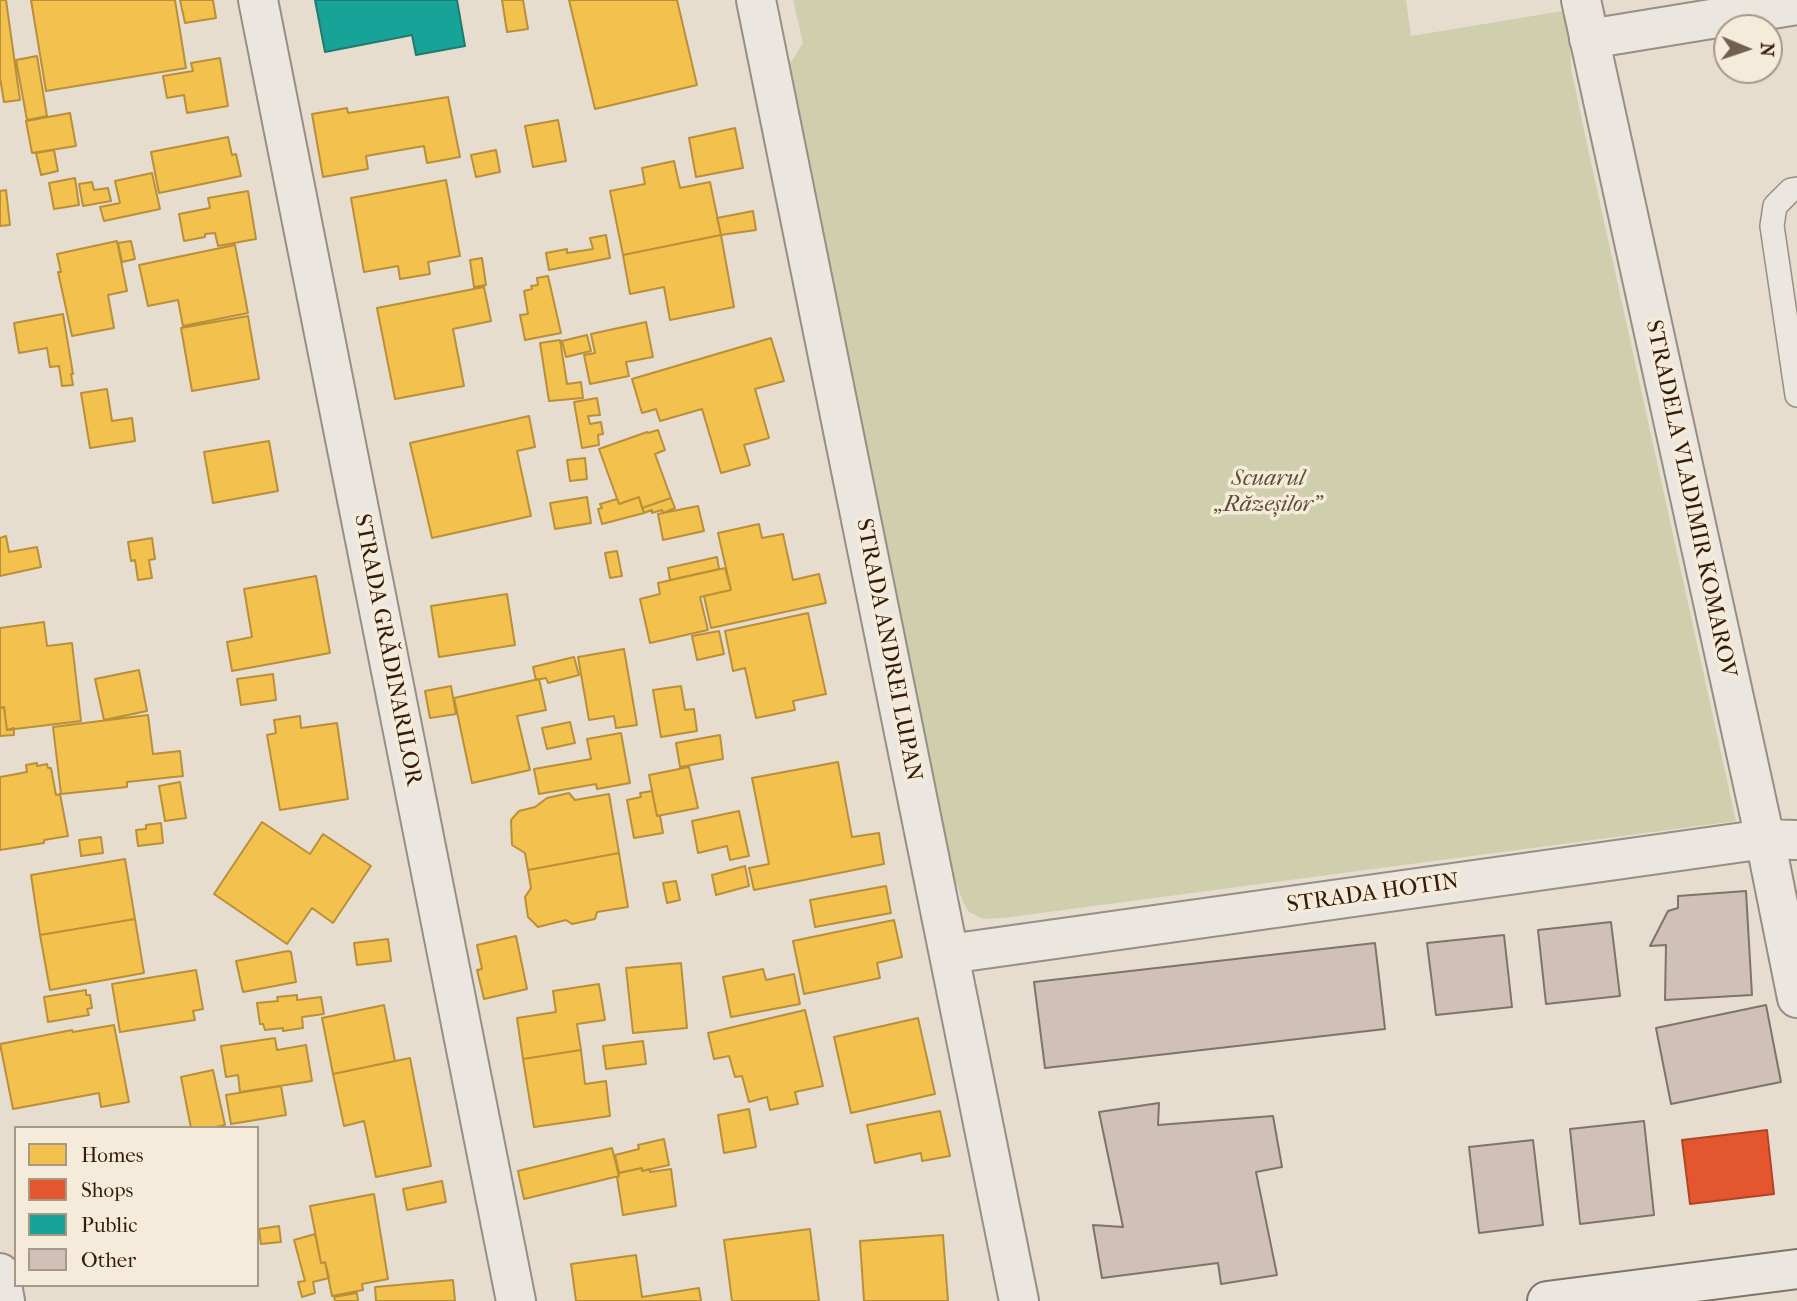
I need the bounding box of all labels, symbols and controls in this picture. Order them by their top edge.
north arrow [1713,14,1783,84]
text: N [1756,42,1778,57]
street label: STRADELA VLADIMIR KOMAROV [1639,318,1741,680]
park label: Scuarul „Răzeșilor” [1214,465,1322,519]
street label: STRADA GRĂDINARILOR [347,512,427,788]
street label: STRADA ANDREI LUPAN [849,516,927,784]
street label: STRADA HOTIN [1285,868,1461,920]
legend [14,1126,259,1287]
text: Homes [81,1143,143,1167]
text: Shops [81,1178,133,1202]
text: Public [81,1213,137,1237]
text: Other [81,1248,136,1272]

